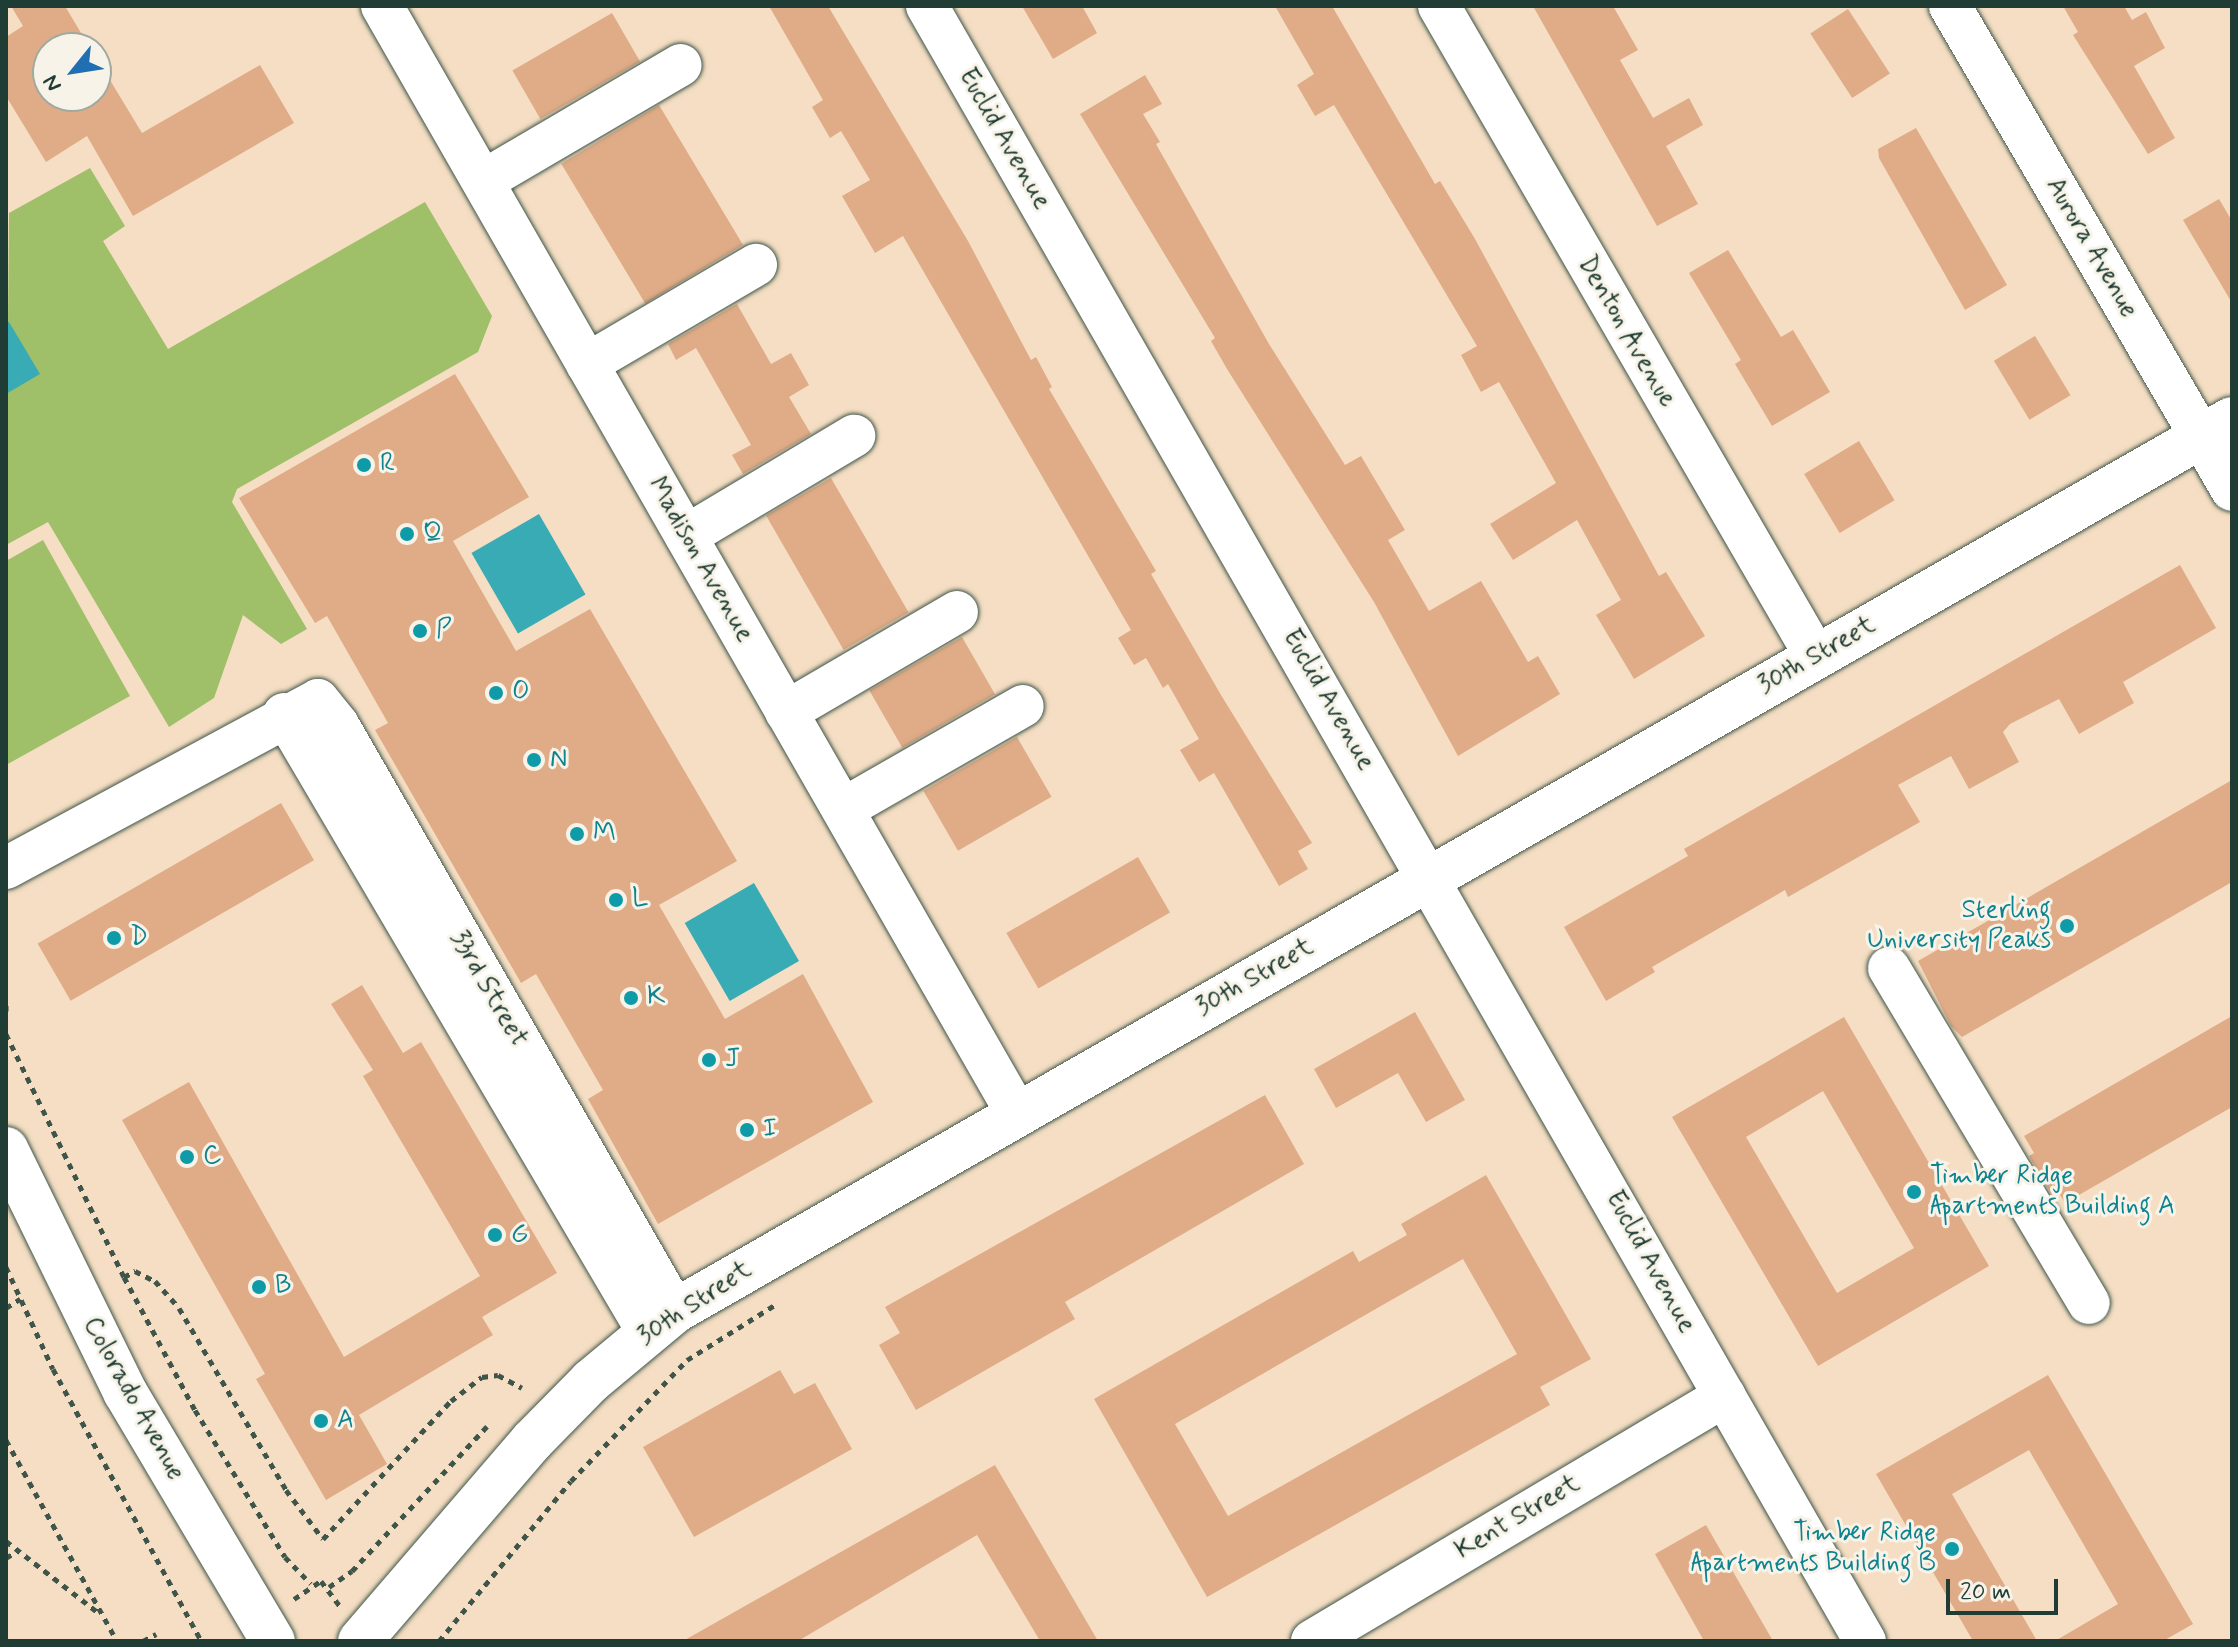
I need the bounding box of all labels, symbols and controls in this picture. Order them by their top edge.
north arrow [32,32,112,112]
street label: Euclid Avenue [953,66,1055,212]
text: N [37,70,69,96]
street label: Aurora Avenue [2038,171,2144,325]
street label: Denton Avenue [1571,252,1681,412]
place label: R [380,449,395,481]
marker: R [355,456,373,474]
street label: Madison Avenue [642,475,758,645]
place label: Q [423,518,442,550]
marker: Q [398,525,416,543]
street label: 30th Street [1753,610,1881,702]
place label: P [436,615,452,647]
marker: P [411,622,429,640]
street label: Euclid Avenue [1277,627,1379,773]
place label: O [512,677,530,709]
marker: O [487,684,505,702]
place label: N [550,744,567,776]
marker: N [525,751,543,769]
place label: M [593,818,616,850]
marker: M [568,825,586,843]
place label: L [632,884,648,916]
marker: L [607,891,625,909]
place label: Sterling University Peaks [1867,895,2051,956]
marker: Sterling University Peaks [2058,917,2076,935]
place label: D [130,922,148,954]
street label: 33rd Street [443,926,533,1052]
marker: D [105,929,123,947]
street label: 30th Street [1191,932,1319,1024]
place label: K [647,982,665,1014]
marker: K [622,989,640,1007]
place label: J [725,1044,740,1076]
marker: J [700,1051,718,1069]
place label: I [763,1114,777,1146]
marker: I [738,1121,756,1139]
place label: C [203,1141,221,1173]
marker: C [178,1148,196,1166]
place label: Timber Ridge Apartments Building A [1930,1161,2175,1222]
marker: Timber Ridge Apartments Building A [1905,1183,1923,1201]
street label: Euclid Avenue [1600,1189,1700,1335]
place label: G [511,1219,528,1251]
marker: G [486,1226,504,1244]
street label: 30th Street [632,1255,758,1353]
place label: B [275,1271,291,1303]
marker: B [250,1278,268,1296]
street label: Colorado Avenue [75,1311,191,1487]
place label: A [337,1405,354,1437]
marker: A [312,1412,330,1430]
street label: Kent Street [1450,1469,1586,1567]
place label: Timber Ridge Apartments Building B [1692,1518,1936,1580]
marker: Timber Ridge Apartments Building B [1943,1540,1961,1558]
scale bar [1950,1563,2062,1613]
text: 20 m [1960,1577,2011,1608]

